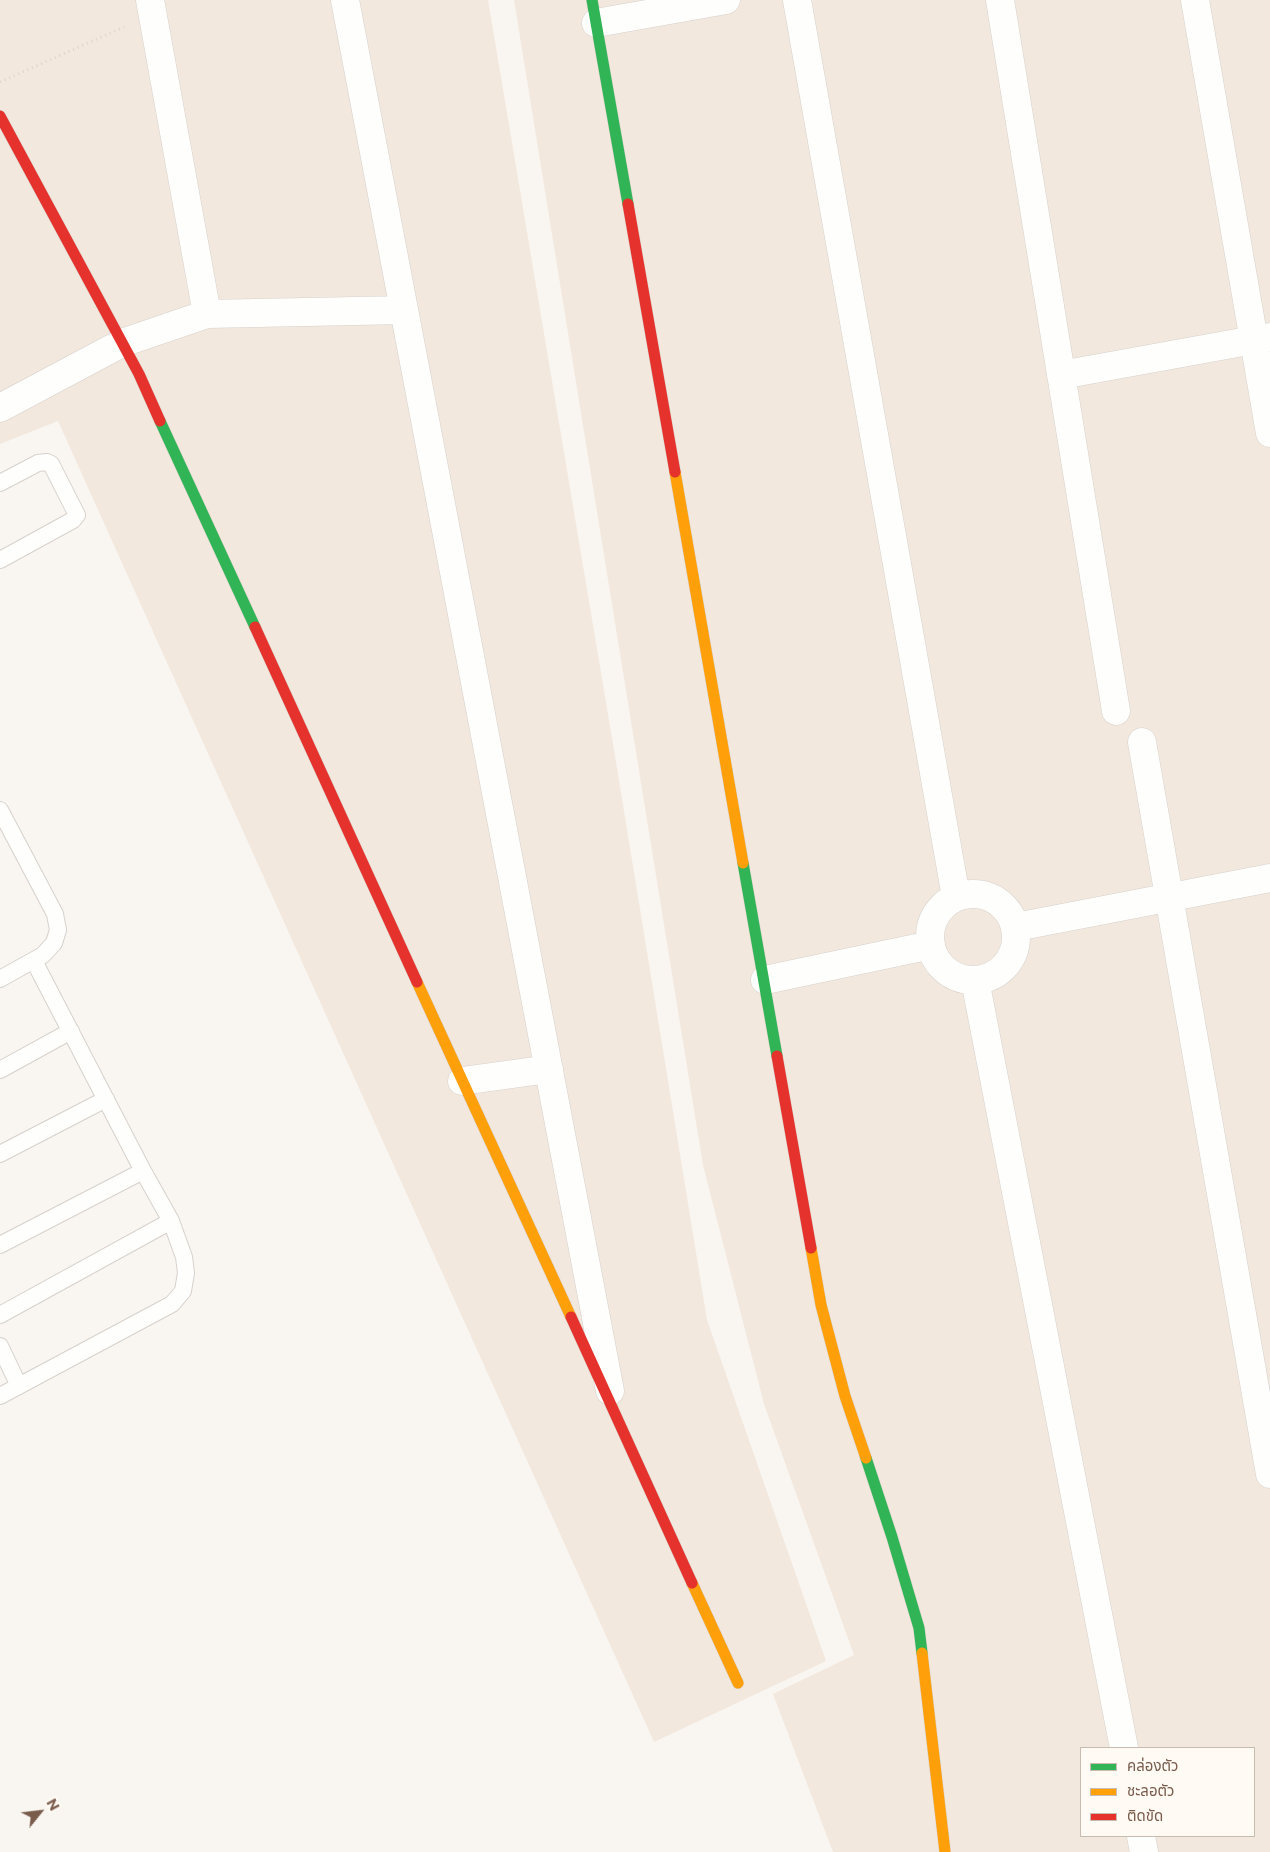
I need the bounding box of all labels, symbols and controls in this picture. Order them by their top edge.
legend [1080,1747,1255,1837]
text: คล่องตัว [1127,1756,1178,1775]
text: ชะลอตัว [1127,1781,1174,1800]
north arrow [15,1787,65,1837]
text: N [43,1795,64,1814]
text: ติดขัด [1127,1806,1163,1825]

